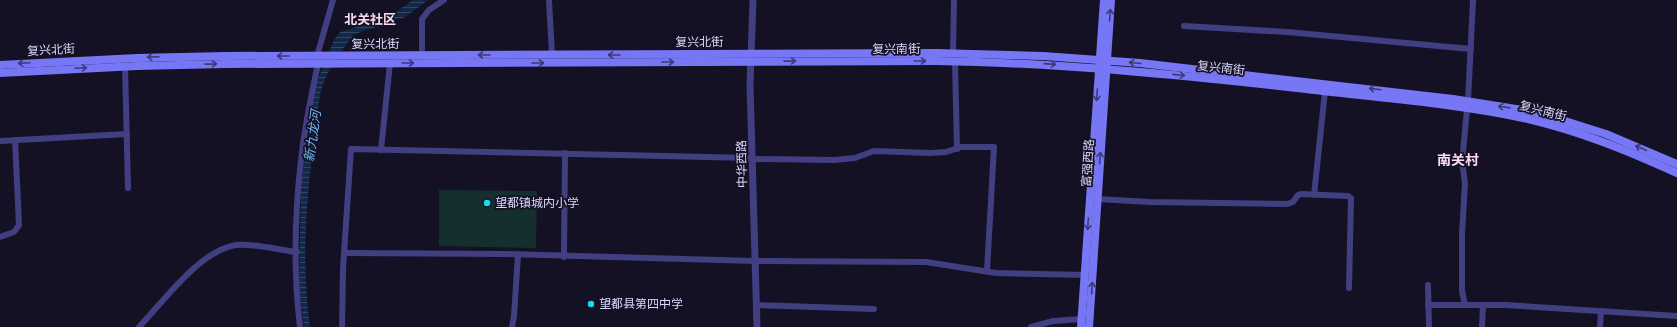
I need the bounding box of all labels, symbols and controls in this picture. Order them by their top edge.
one-way arrow [1107,9,1114,22]
district label: 北关社区 [344,12,396,27]
street label: 复兴北街 [675,35,723,49]
street label: 复兴北街 [351,37,399,51]
street label: 复兴北街 [27,42,75,58]
street label: 复兴南街 [872,42,920,56]
one-way arrow [478,51,491,59]
one-way arrow [608,51,621,59]
one-way arrow [277,52,290,60]
one-way arrow [147,54,160,61]
one-way arrow [783,57,796,65]
one-way arrow [913,57,926,65]
one-way arrow [401,59,414,67]
one-way arrow [531,59,544,67]
one-way arrow [661,59,674,66]
one-way arrow [1129,59,1142,67]
street label: 复兴南街 [1196,59,1246,77]
one-way arrow [18,60,31,67]
one-way arrow [204,60,217,68]
one-way arrow [1043,61,1056,68]
one-way arrow [74,64,87,72]
one-way arrow [1172,72,1185,79]
one-way arrow [1369,86,1382,93]
one-way arrow [1094,88,1101,101]
street label: 复兴南街 [1518,98,1568,124]
one-way arrow [1498,103,1511,111]
water label: 新九龙河 [301,106,324,163]
street label: 富强西路 [1079,139,1097,187]
street label: 中华西路 [735,140,749,188]
one-way arrow [1636,144,1648,152]
one-way arrow [1097,152,1104,165]
district label: 南关村 [1437,152,1479,168]
place label: 望都镇城内小学 [495,196,579,210]
marker: 望都镇城内小学 [482,198,492,208]
one-way arrow [1085,217,1092,230]
one-way arrow [1088,282,1095,295]
place label: 望都县第四中学 [599,297,683,311]
marker: 望都县第四中学 [586,299,596,309]

